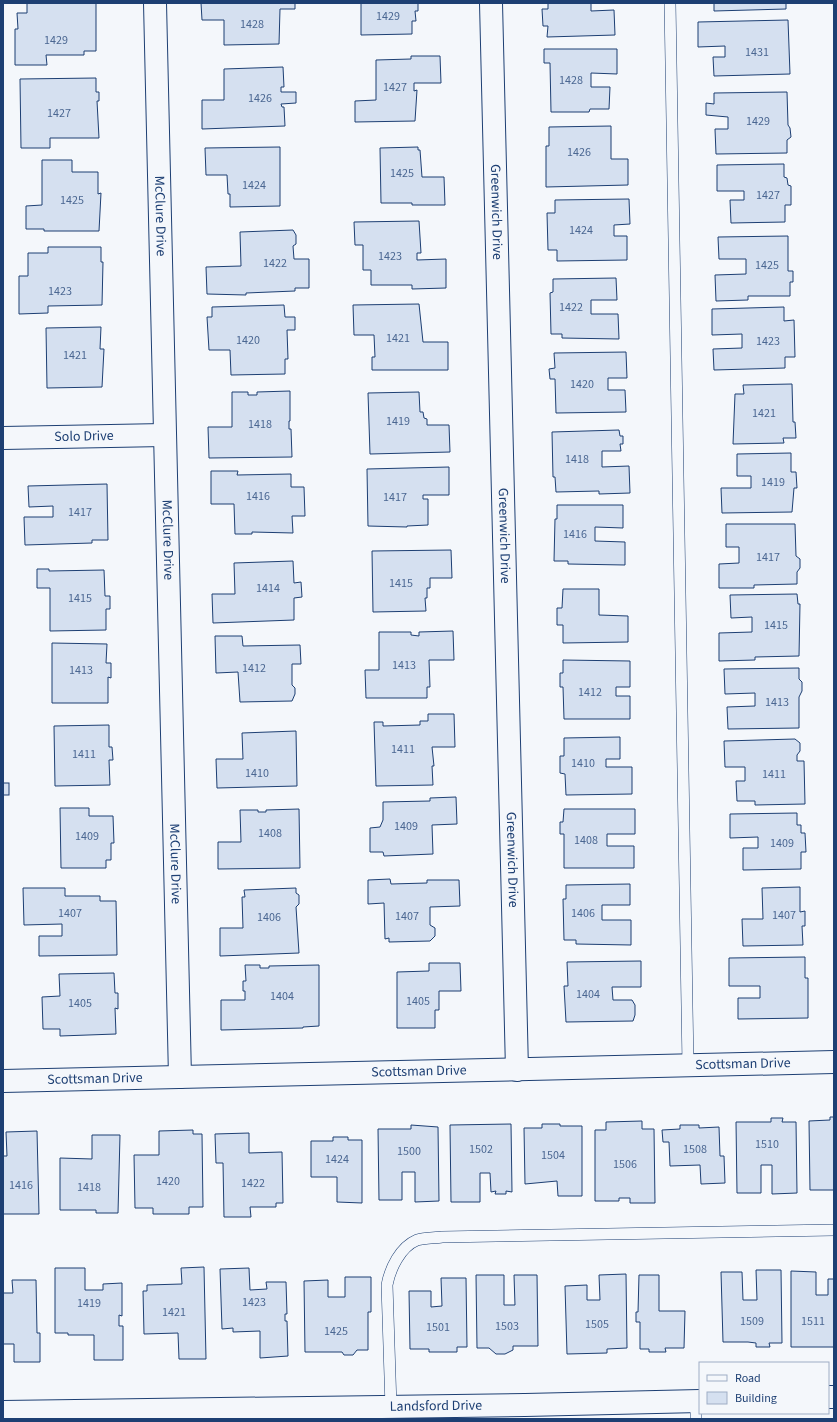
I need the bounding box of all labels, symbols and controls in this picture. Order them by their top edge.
house number: 1429 [376,8,400,25]
house number: 1428 [240,16,264,33]
house number: 1429 [44,32,68,49]
house number: 1431 [745,44,769,61]
house number: 1428 [559,72,583,89]
house number: 1427 [383,79,407,96]
house number: 1426 [248,90,272,107]
house number: 1427 [47,105,71,122]
house number: 1429 [746,113,770,130]
house number: 1426 [567,144,591,161]
street label: Greenwich Drive [485,164,507,260]
house number: 1425 [390,165,414,182]
street label: McClure Drive [149,175,171,257]
house number: 1424 [242,177,266,194]
house number: 1427 [756,187,780,204]
house number: 1425 [60,192,84,209]
house number: 1424 [569,222,593,239]
house number: 1423 [378,248,402,265]
house number: 1422 [263,255,287,272]
house number: 1425 [755,257,779,274]
house number: 1423 [48,283,72,300]
house number: 1422 [559,299,583,316]
house number: 1421 [386,330,410,347]
house number: 1420 [236,332,260,349]
house number: 1423 [756,333,780,350]
house number: 1421 [63,347,87,364]
house number: 1420 [570,376,594,393]
house number: 1421 [752,405,776,422]
house number: 1419 [386,413,410,430]
house number: 1418 [248,416,272,433]
street label: Solo Drive [54,426,114,447]
house number: 1418 [565,451,589,468]
house number: 1419 [761,474,785,491]
house number: 1416 [246,488,270,505]
street label: Greenwich Drive [493,488,515,584]
house number: 1417 [383,489,407,506]
street label: McClure Drive [157,499,178,580]
house number: 1417 [68,504,92,521]
house number: 1416 [563,526,587,543]
house number: 1417 [756,549,780,566]
house number: 1415 [389,575,413,592]
house number: 1414 [256,580,280,597]
house number: 1415 [68,590,92,607]
house number: 1415 [764,617,788,634]
house number: 1413 [392,657,416,674]
house number: 1412 [242,660,266,677]
house number: 1413 [69,662,93,679]
house number: 1412 [578,684,602,701]
house number: 1413 [765,694,789,711]
house number: 1411 [391,741,415,758]
house number: 1411 [72,746,96,763]
house number: 1410 [571,755,595,772]
house number: 1410 [245,765,269,782]
house number: 1411 [762,766,786,783]
street label: Greenwich Drive [501,812,523,908]
house number: 1409 [394,818,418,835]
street label: McClure Drive [164,823,186,904]
house number: 1408 [258,825,282,842]
house number: 1409 [75,828,99,845]
house number: 1408 [574,832,598,849]
house number: 1409 [770,835,794,852]
house number: 1407 [58,905,82,922]
house number: 1406 [571,905,595,922]
house number: 1407 [772,907,796,924]
house number: 1407 [395,908,419,925]
house number: 1406 [257,909,281,926]
house number: 1404 [576,986,600,1003]
house number: 1404 [270,988,294,1005]
house number: 1405 [406,993,430,1010]
house number: 1405 [68,995,92,1012]
street label: Scottsman Drive [695,1053,791,1075]
street label: Scottsman Drive [371,1060,467,1083]
street label: Scottsman Drive [47,1068,143,1090]
house number: 1510 [755,1136,779,1153]
house number: 1502 [469,1141,493,1158]
house number: 1508 [683,1141,707,1158]
house number: 1500 [397,1143,421,1160]
house number: 1504 [541,1147,565,1164]
house number: 1424 [325,1151,349,1168]
house number: 1506 [613,1156,637,1173]
house number: 1420 [156,1173,180,1190]
house number: 1422 [241,1175,265,1192]
house number: 1416 [9,1177,33,1194]
house number: 1418 [77,1179,101,1196]
house number: 1423 [242,1294,266,1311]
house number: 1419 [77,1295,101,1312]
house number: 1421 [162,1304,186,1321]
house number: 1509 [740,1313,764,1330]
house number: 1511 [801,1313,825,1330]
house number: 1505 [585,1316,609,1333]
house number: 1503 [495,1318,519,1335]
house number: 1501 [426,1319,450,1336]
house number: 1425 [324,1323,348,1340]
legend [699,1362,829,1414]
text: Road [735,1370,761,1387]
text: Building [735,1390,777,1407]
street label: Landsford Drive [390,1396,482,1417]

